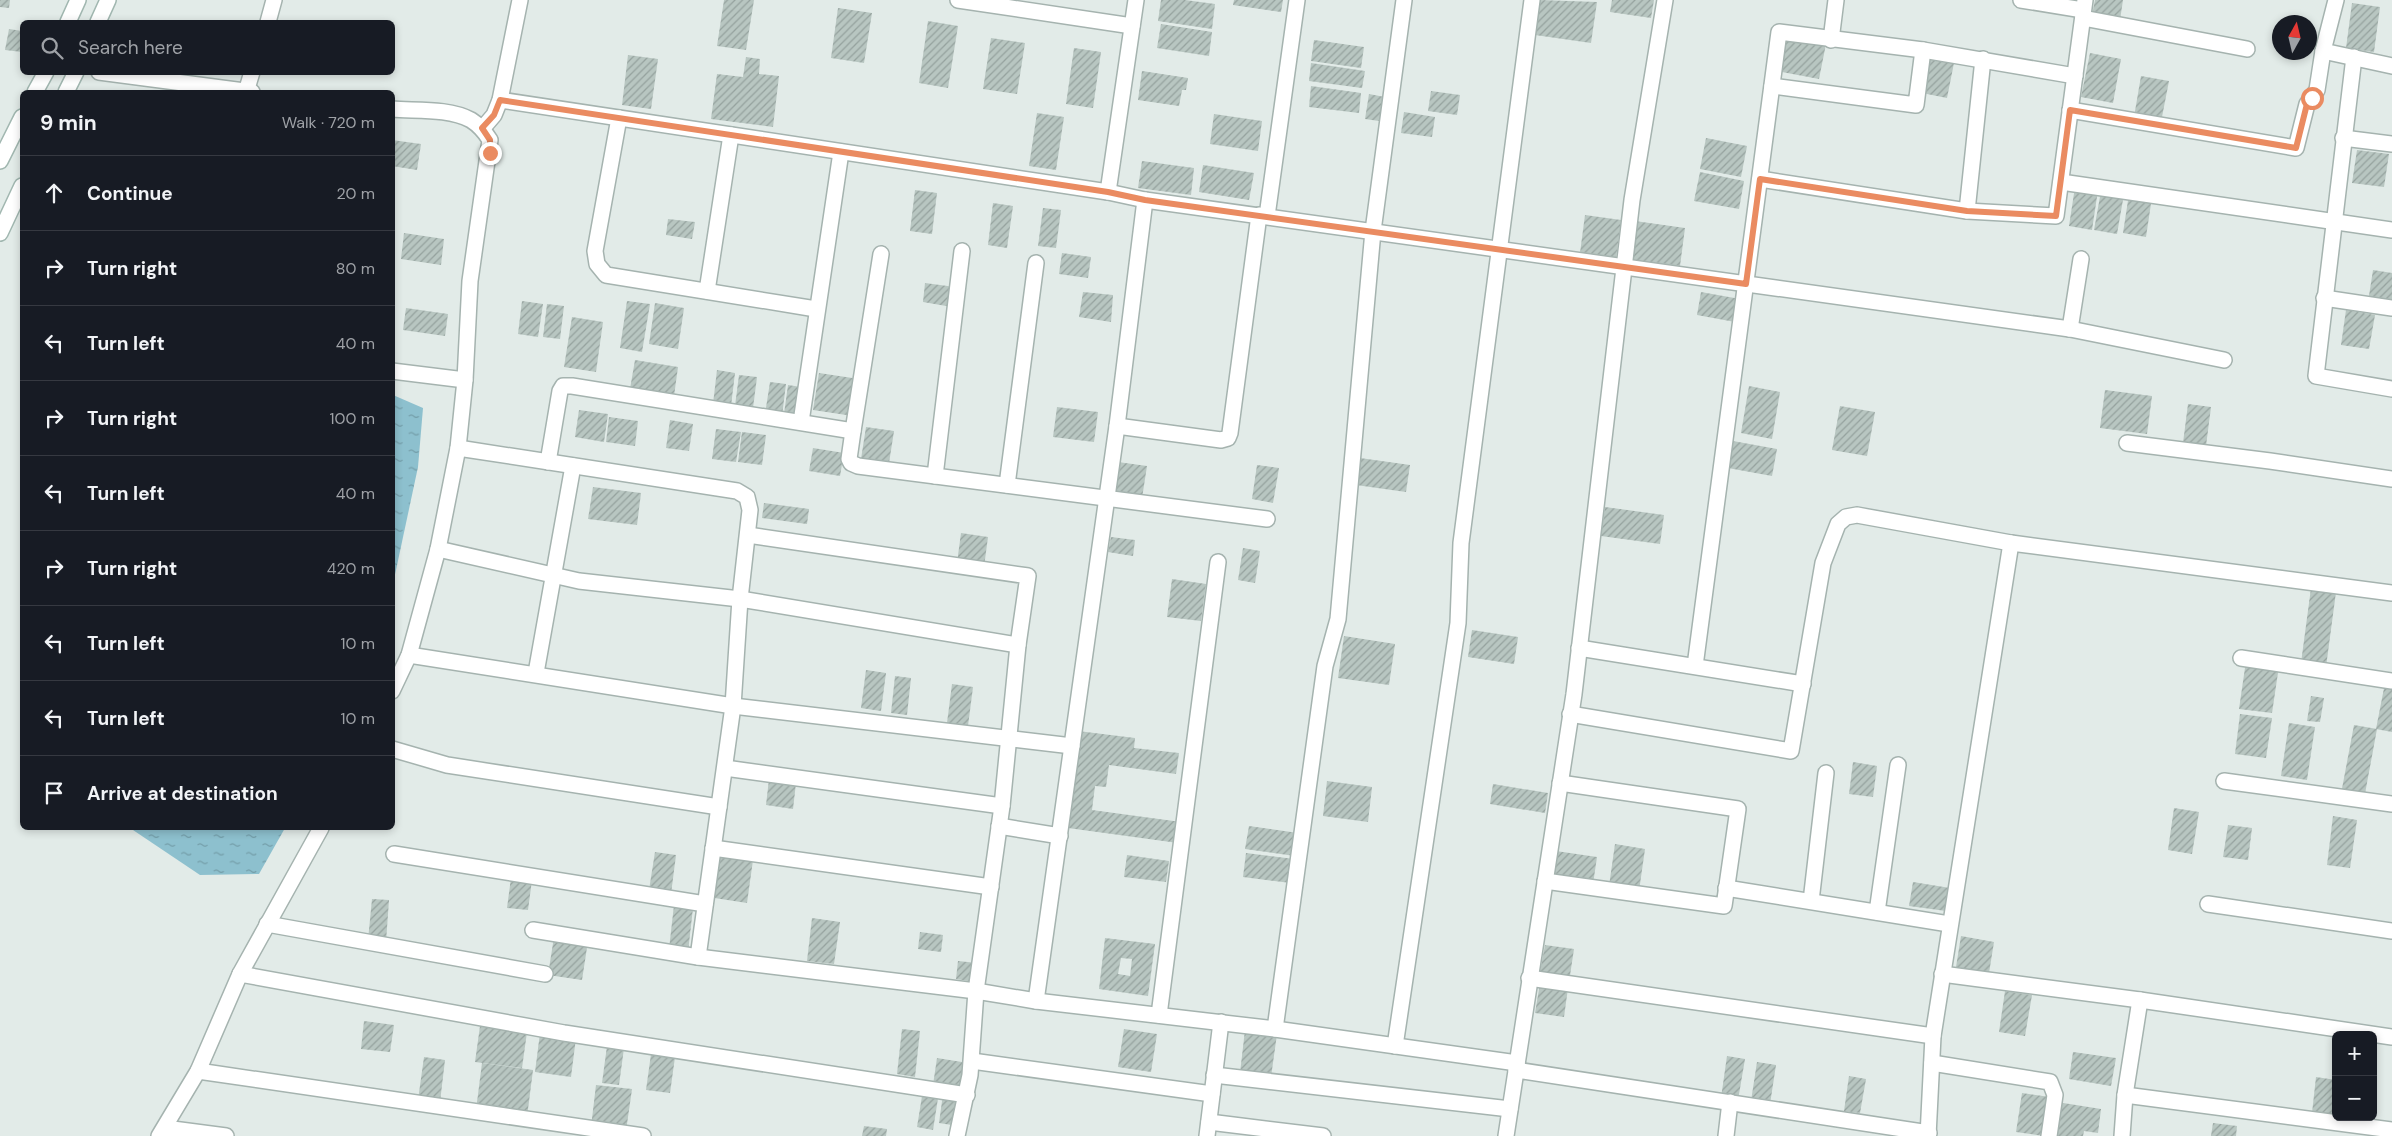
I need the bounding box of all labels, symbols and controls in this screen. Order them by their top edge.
north arrow [2272,15,2317,60]
search box [20,20,395,75]
icon: search [38,34,66,62]
text: Search here [78,35,183,60]
route start [2301,87,2324,110]
text: 9 min [40,109,97,137]
text: Walk · 720 m [282,112,375,133]
route end [479,142,502,165]
icon: ahead [40,179,68,207]
text: Continue [87,181,173,206]
text: 20 m [336,183,375,204]
icon: right [40,254,68,282]
text: Turn right [87,256,177,281]
text: 80 m [336,258,375,279]
icon: left [40,329,68,357]
text: Turn left [87,331,165,356]
text: 40 m [336,333,375,354]
icon: right [40,404,68,432]
text: Turn right [87,406,177,431]
text: 100 m [330,408,375,429]
icon: left [40,479,68,507]
text: Turn left [87,481,165,506]
text: 40 m [336,483,375,504]
icon: right [40,554,68,582]
text: Turn right [87,556,177,581]
text: 420 m [327,558,375,579]
icon: left [40,629,68,657]
text: Turn left [87,631,165,656]
text: 10 m [341,633,375,654]
icon: left [40,704,68,732]
text: Turn left [87,706,165,731]
text: 10 m [341,708,375,729]
icon: arrive [40,779,68,807]
text: Arrive at destination [87,781,278,806]
map controls [2332,1031,2377,1121]
button: + [2332,1031,2377,1076]
button: − [2332,1076,2377,1121]

